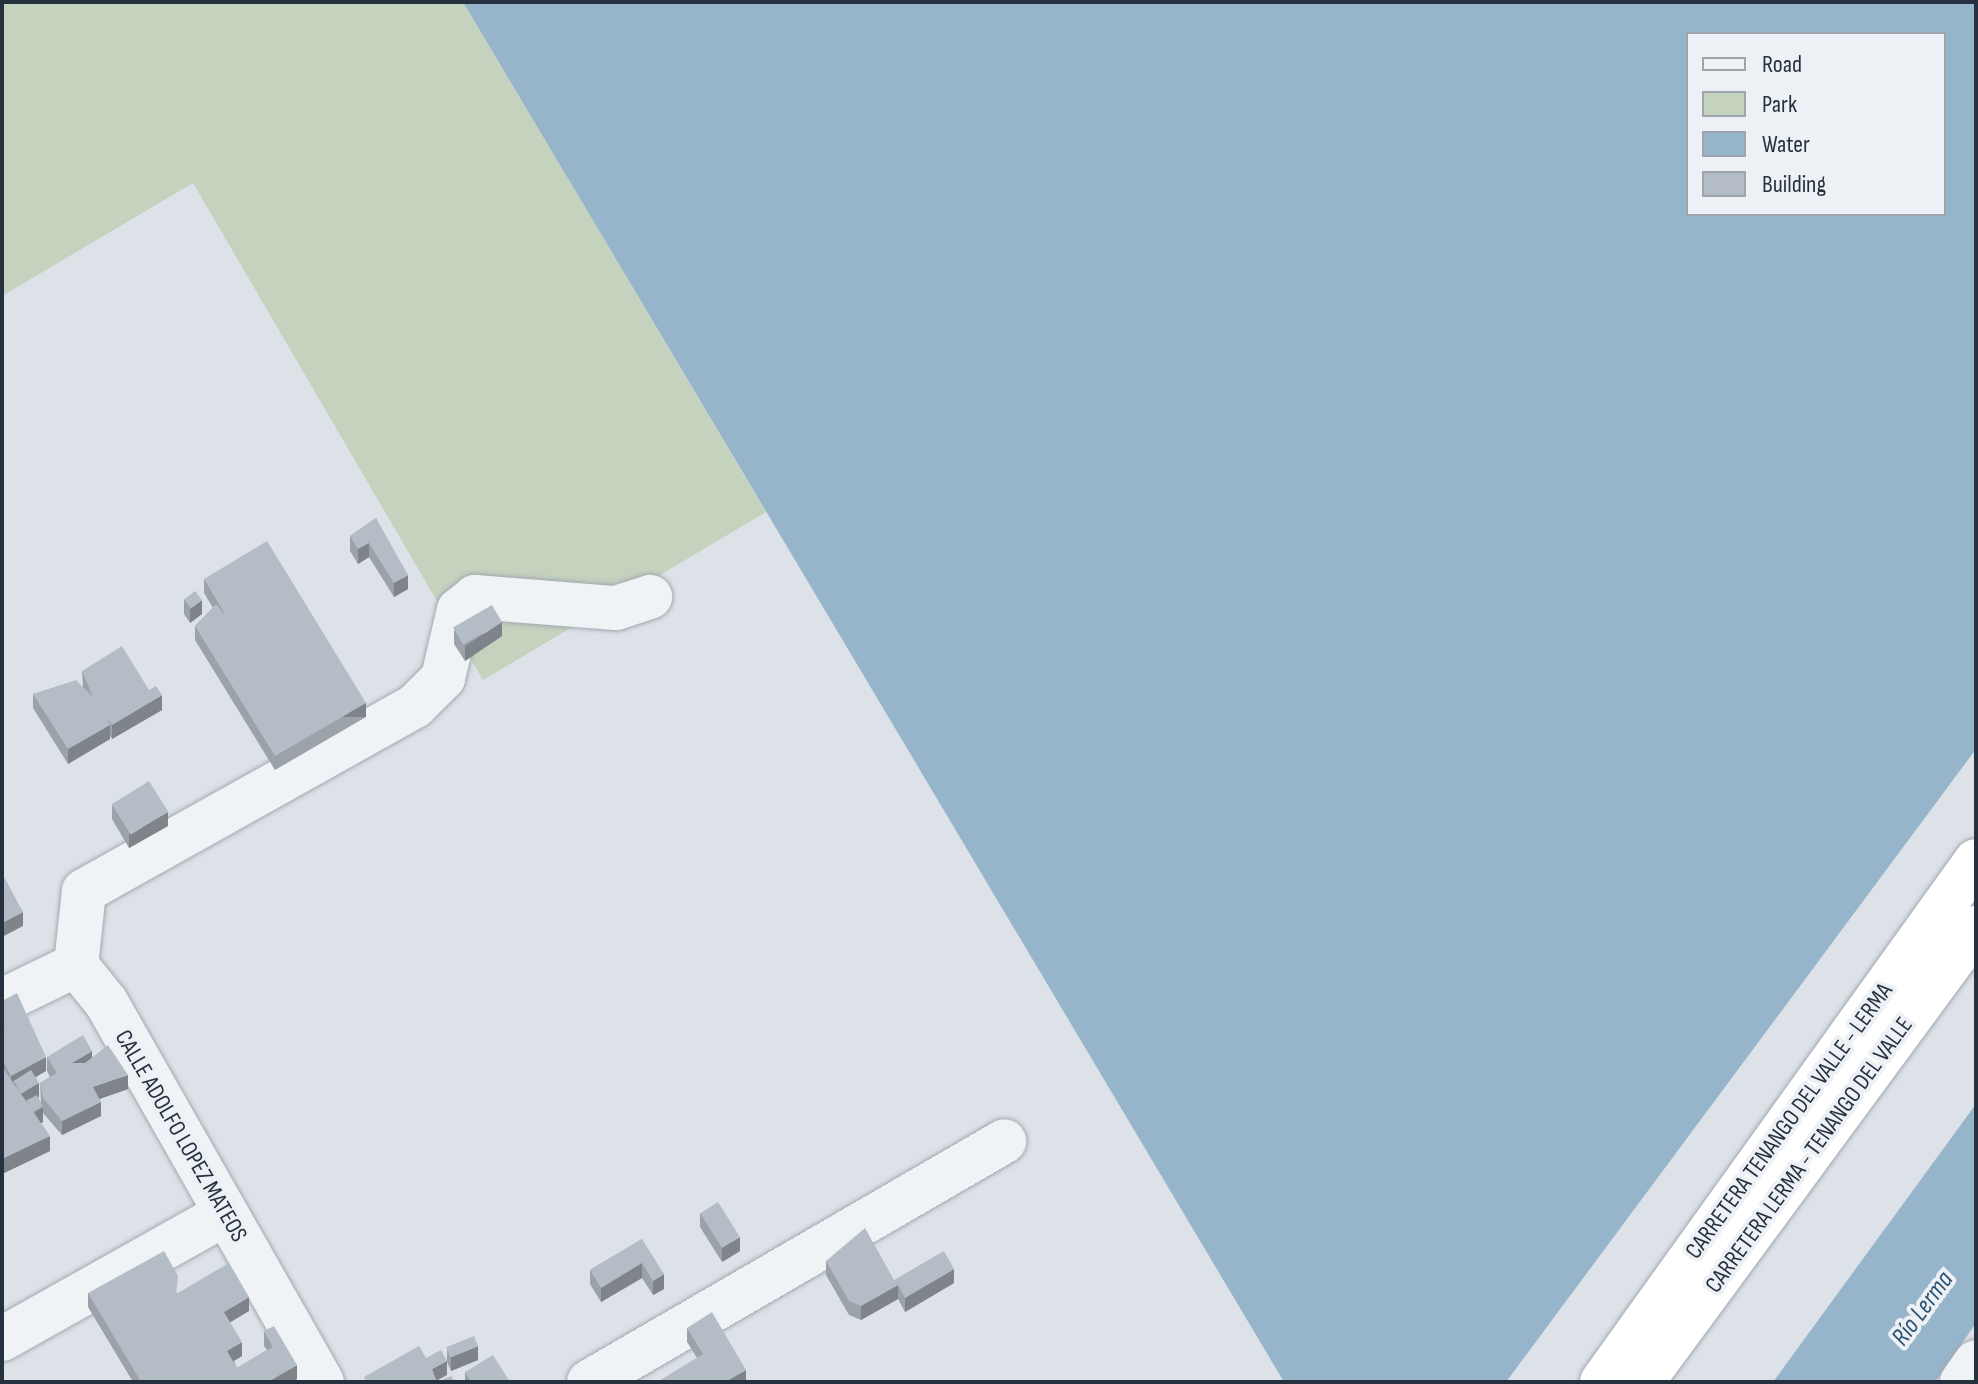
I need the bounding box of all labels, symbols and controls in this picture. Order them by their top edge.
legend [1686,32,1946,216]
text: Road [1762,50,1802,79]
text: Park [1762,90,1797,119]
text: Water [1762,130,1810,159]
text: Building [1762,170,1826,199]
street label: CARRETERA TENANGO DEL VALLE - LERMA [1679,977,1899,1265]
street label: CARRETERA LERMA - TENANGO DEL VALLE [1699,1011,1919,1299]
street label: CALLE ADOLFO LOPEZ MATEOS [109,1025,253,1247]
water label: Río Lerma [1886,1266,1960,1352]

